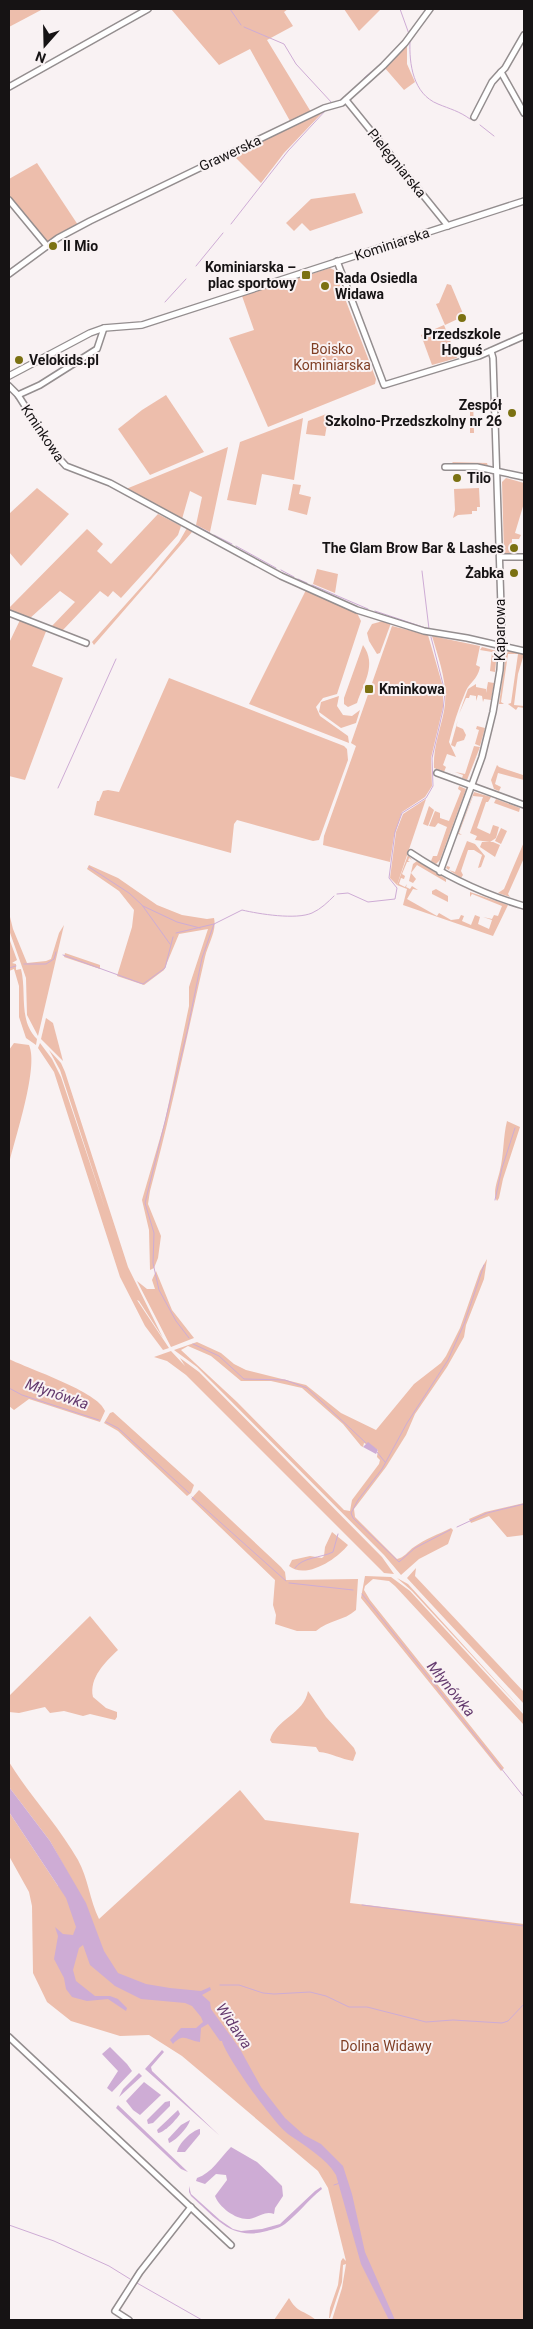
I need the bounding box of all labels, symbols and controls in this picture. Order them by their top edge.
north arrow [20,20,70,70]
text: N [33,48,48,66]
street label: Pielęgniarska [364,125,430,201]
street label: Grawerska [197,132,263,174]
street label: Kominiarska [353,224,431,264]
place label: Il Mio [63,238,98,254]
marker: Il Mio [47,240,59,252]
place label: Kominiarska – plac sportowy [205,259,297,291]
marker: Kominiarska – plac sportowy [300,269,312,281]
place label: Rada Osiedla Widawa [335,270,418,302]
marker: Rada Osiedla Widawa [319,280,331,292]
marker: Przedszkole Hoguś [456,312,468,324]
place label: Przedszkole Hoguś [423,326,501,358]
park label: Boisko Kominiarska [293,341,371,373]
place label: Velokids.pl [29,352,99,368]
marker: Velokids.pl [13,354,25,366]
place label: Zespół Szkolno-Przedszkolny nr 26 [325,397,503,429]
street label: Kminkowa [18,401,68,465]
marker: Zespół Szkolno-Przedszkolny nr 26 [506,407,518,419]
place label: Tilo [467,470,491,486]
marker: Tilo [451,472,463,484]
place label: The Glam Brow Bar & Lashes [322,540,504,556]
marker: The Glam Brow Bar & Lashes [508,542,520,554]
place label: Żabka [465,565,504,581]
marker: Żabka [508,567,520,579]
street label: Kaparowa [492,599,508,661]
place label: Kminkowa [379,681,445,697]
marker: Kminkowa [363,683,375,695]
water label: Młynówka [23,1375,91,1413]
water label: Młynówka [423,1658,479,1720]
water label: Widawa [212,2000,256,2052]
park label: Dolina Widawy [340,2038,432,2054]

